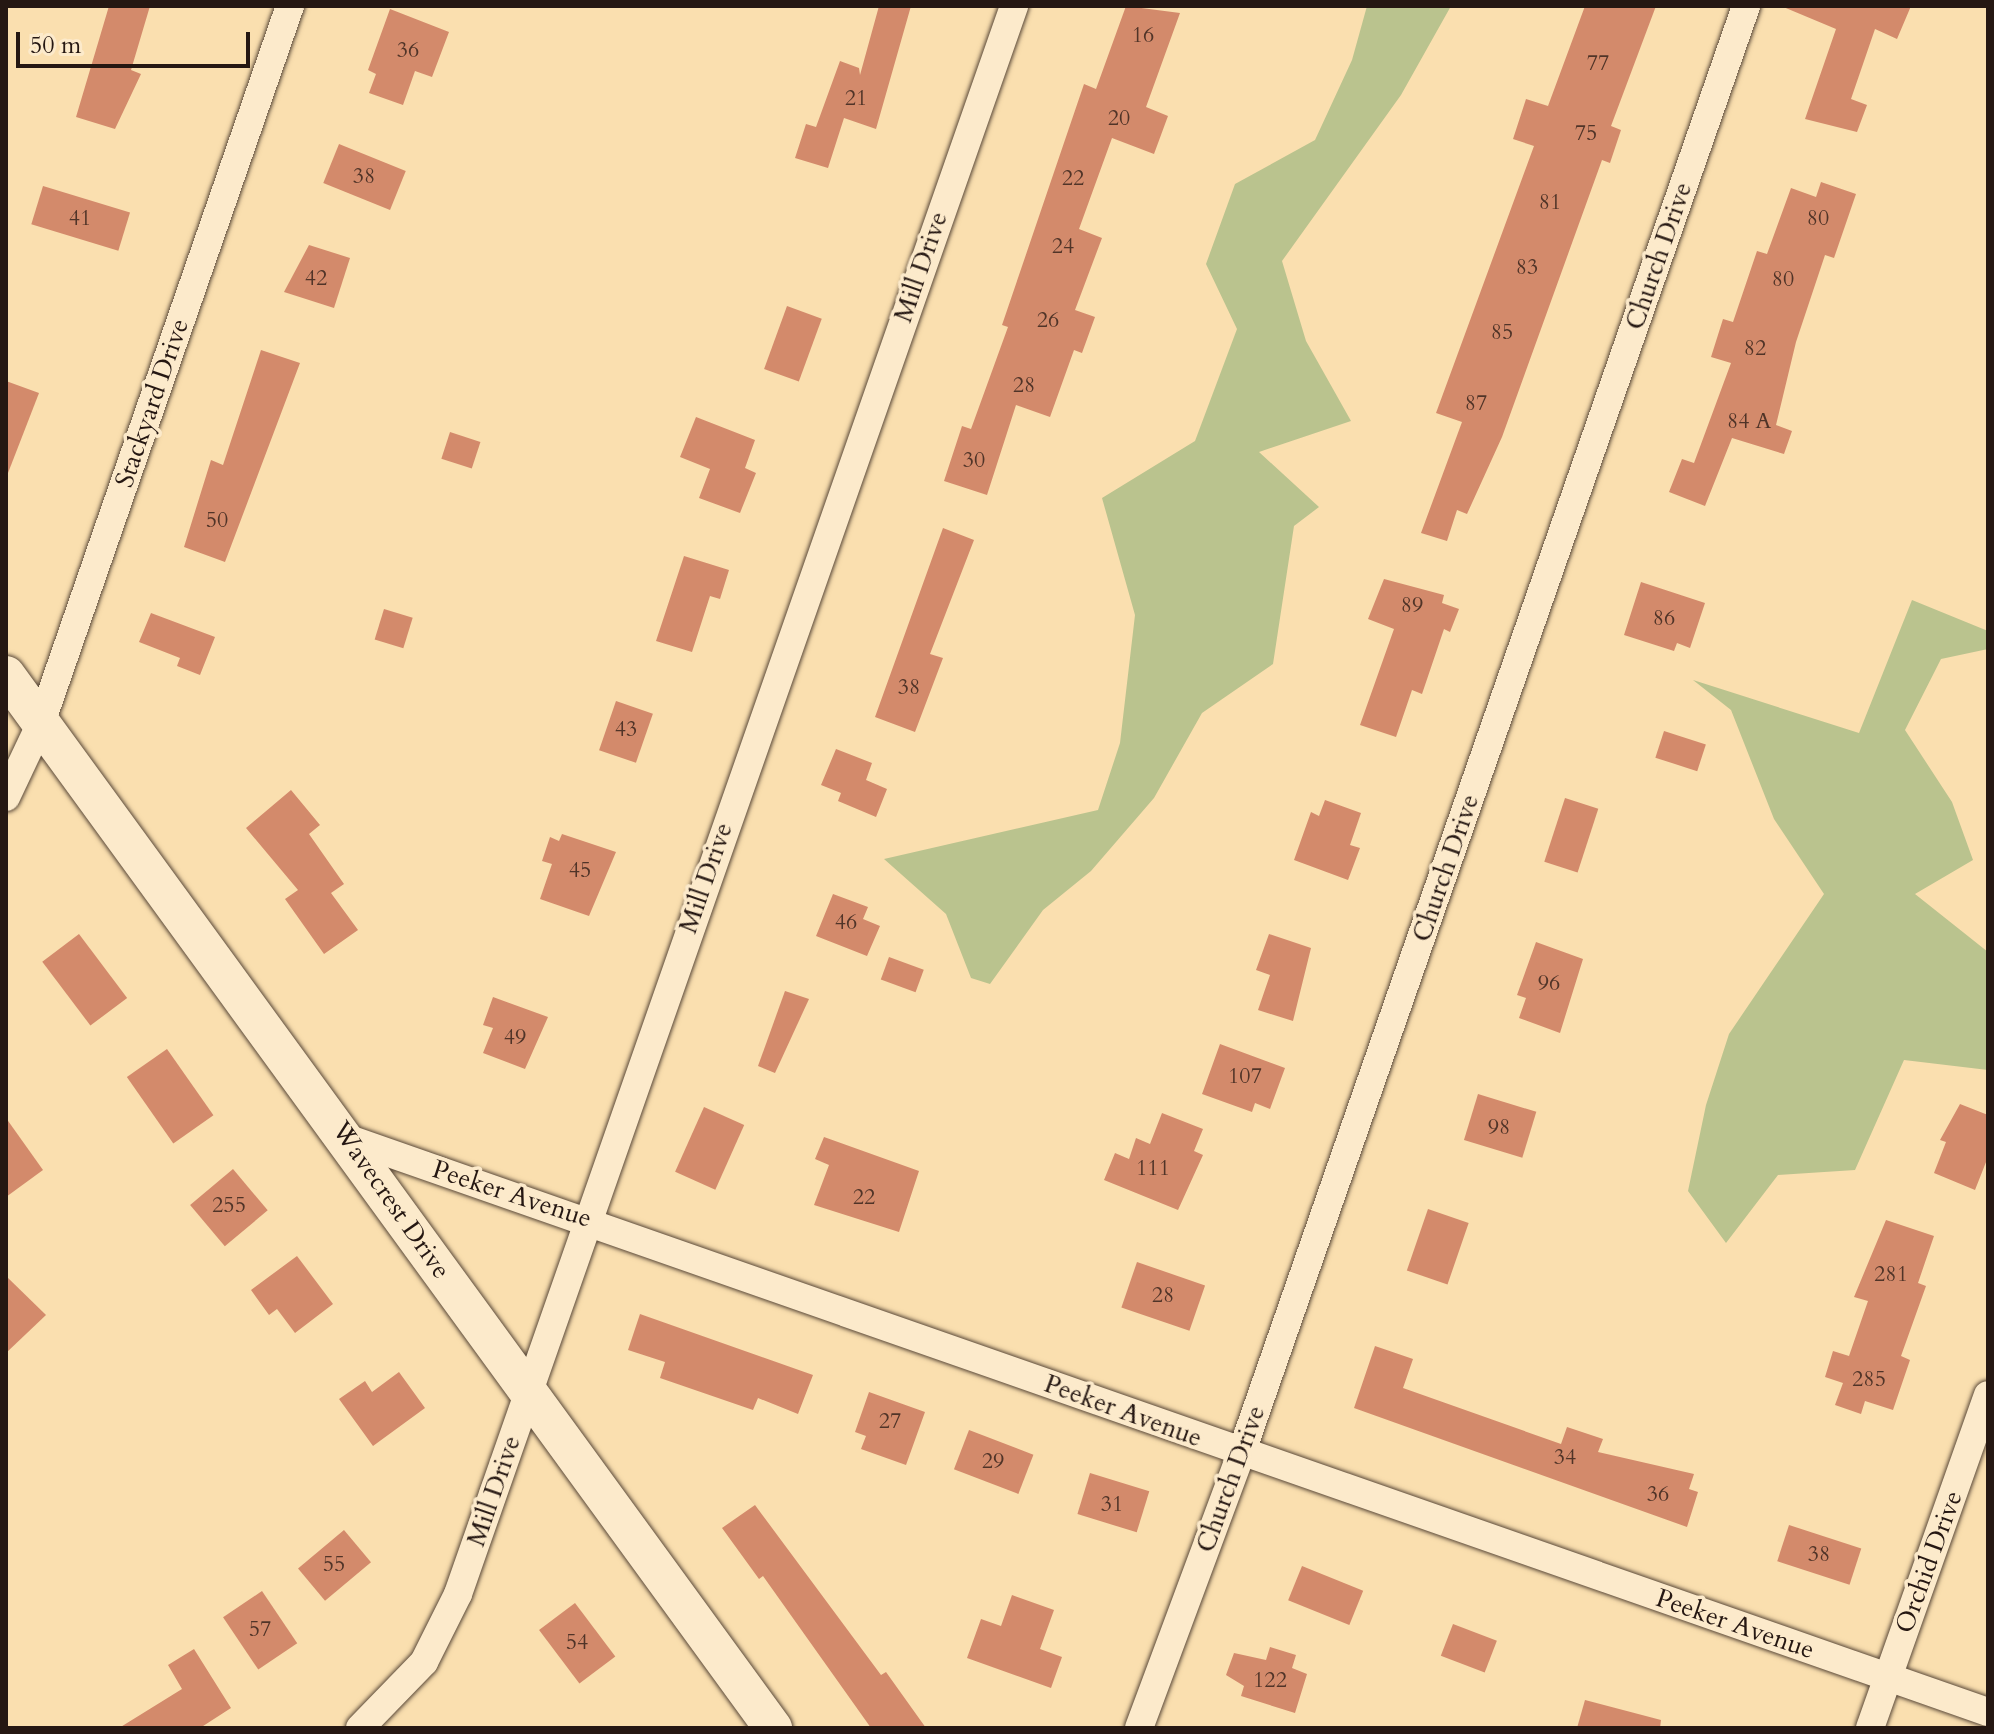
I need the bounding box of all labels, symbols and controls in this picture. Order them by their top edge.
scale bar [20,16,254,66]
house number: 16 [1132,23,1154,49]
text: 50 m [30,29,81,62]
house number: 36 [397,38,419,64]
house number: 77 [1587,51,1609,77]
house number: 21 [845,86,867,112]
house number: 20 [1108,106,1130,132]
house number: 75 [1575,121,1597,147]
house number: 38 [353,164,375,190]
house number: 22 [1062,166,1084,192]
street label: Church Drive [1619,178,1699,334]
house number: 81 [1539,190,1561,216]
house number: 41 [69,206,91,232]
house number: 80 [1807,206,1829,232]
street label: Mill Drive [888,208,954,326]
house number: 24 [1052,234,1074,260]
house number: 83 [1516,255,1538,281]
house number: 42 [305,266,327,292]
house number: 80 [1772,267,1794,293]
house number: 26 [1037,308,1059,334]
street label: Stackyard Drive [109,315,195,491]
house number: 85 [1491,320,1513,346]
house number: 82 [1744,336,1766,362]
house number: 28 [1013,373,1035,399]
house number: 87 [1465,391,1487,417]
house number: 84 A [1727,409,1771,435]
house number: 30 [963,448,985,474]
house number: 50 [206,508,228,534]
house number: 89 [1401,593,1423,619]
house number: 86 [1653,606,1675,632]
house number: 38 [898,675,920,701]
house number: 43 [615,717,637,743]
street label: Church Drive [1406,790,1486,946]
street label: Mill Drive [673,819,739,937]
house number: 45 [569,858,591,884]
house number: 46 [835,910,857,936]
house number: 96 [1538,971,1560,997]
house number: 49 [504,1025,526,1051]
house number: 107 [1228,1064,1262,1090]
street label: Wavecrest Drive [325,1115,457,1285]
house number: 98 [1488,1115,1510,1141]
street label: Peeker Avenue [428,1154,596,1234]
house number: 111 [1136,1156,1170,1182]
house number: 22 [853,1185,875,1211]
house number: 255 [212,1193,246,1219]
house number: 281 [1874,1262,1908,1288]
house number: 28 [1152,1283,1174,1309]
house number: 285 [1852,1367,1886,1393]
street label: Peeker Avenue [1040,1368,1206,1454]
street label: Church Drive [1190,1401,1272,1557]
house number: 27 [879,1409,901,1435]
street label: Mill Drive [461,1432,527,1550]
house number: 34 [1554,1445,1576,1471]
house number: 29 [982,1449,1004,1475]
house number: 36 [1647,1482,1669,1508]
street label: Orchid Drive [1889,1487,1969,1637]
house number: 31 [1101,1492,1123,1518]
house number: 38 [1808,1542,1830,1568]
house number: 55 [323,1552,345,1578]
street label: Peeker Avenue [1652,1582,1818,1666]
house number: 57 [249,1617,271,1643]
house number: 54 [566,1630,588,1656]
house number: 122 [1253,1668,1287,1694]

